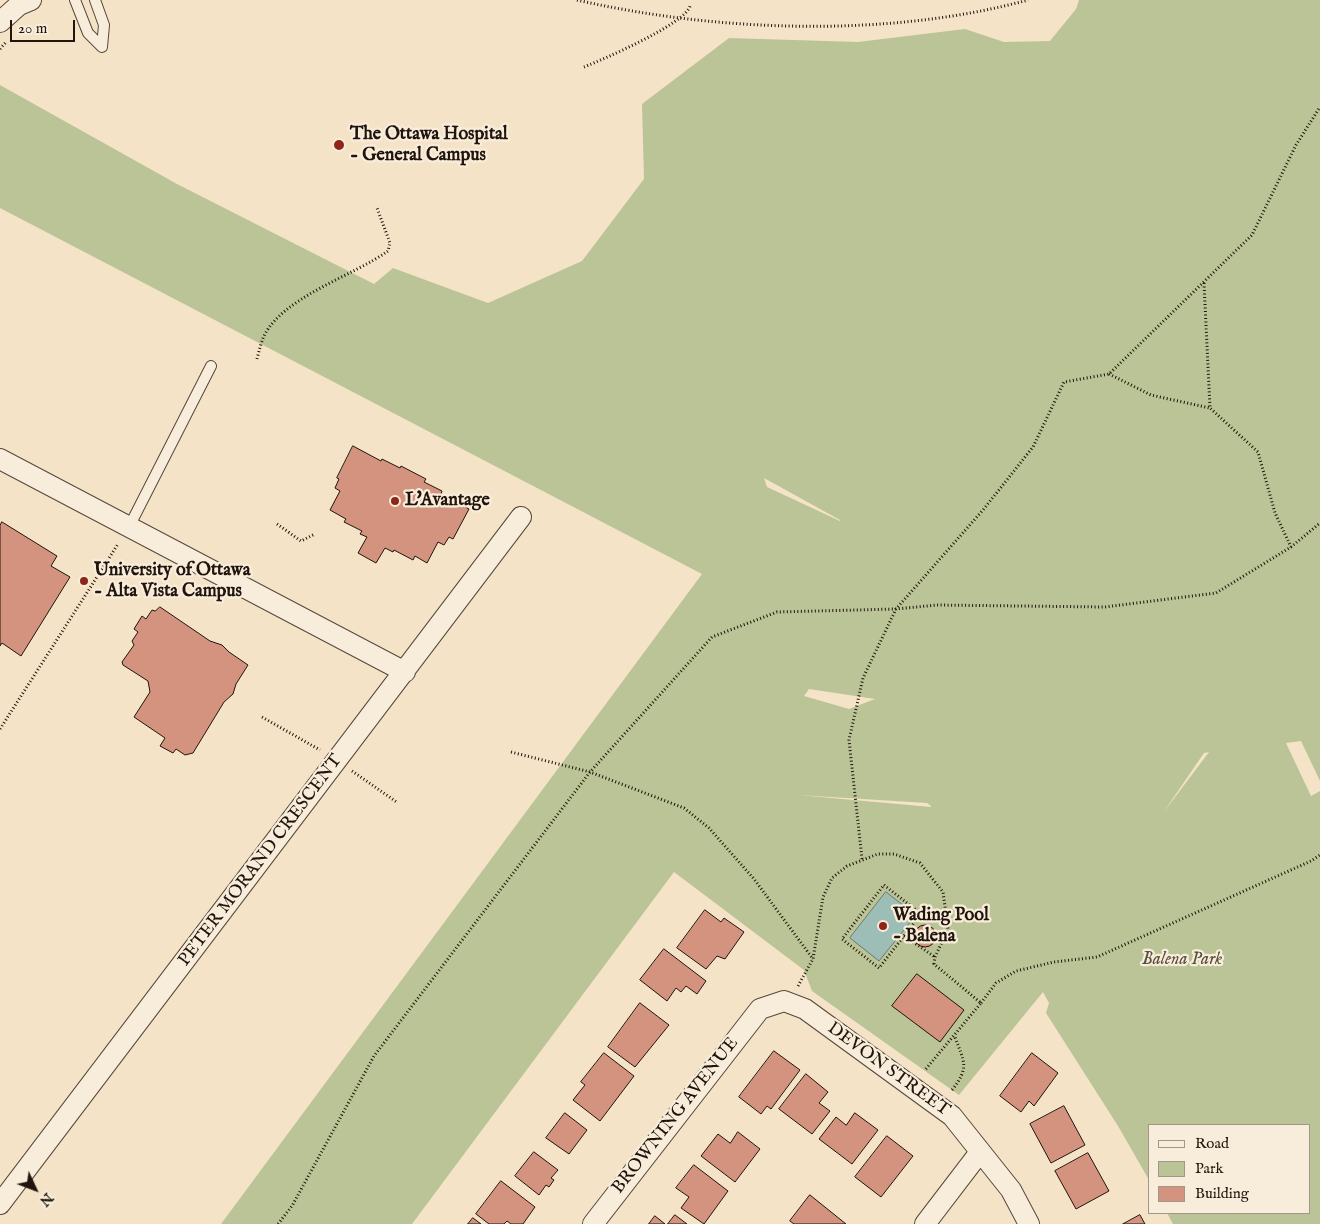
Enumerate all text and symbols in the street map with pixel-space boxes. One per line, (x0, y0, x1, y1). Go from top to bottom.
scale bar (12, 10, 78, 42)
text: 20 m (18, 19, 47, 38)
place label: The Ottawa Hospital - General Campus (350, 124, 508, 166)
marker: The Ottawa Hospital - General Campus (332, 138, 346, 152)
place label: L'Avantage (405, 490, 490, 512)
marker: L'Avantage (389, 495, 401, 507)
place label: University of Ottawa - Alta Vista Campus (94, 560, 250, 602)
marker: University of Ottawa - Alta Vista Campus (78, 575, 90, 587)
street label: PETER MORAND CRESCENT (174, 751, 348, 971)
place label: Wading Pool - Balena (893, 905, 989, 948)
marker: Wading Pool - Balena (877, 920, 889, 932)
park label: Balena Park (1142, 949, 1222, 971)
street label: DEVON STREET (822, 1018, 954, 1122)
street label: BROWNING AVENUE (608, 1033, 744, 1199)
legend (1148, 1124, 1310, 1214)
text: Road (1195, 1134, 1229, 1153)
text: Park (1195, 1159, 1224, 1178)
north arrow (10, 1164, 60, 1214)
text: Building (1195, 1184, 1249, 1203)
text: N (35, 1189, 57, 1210)

